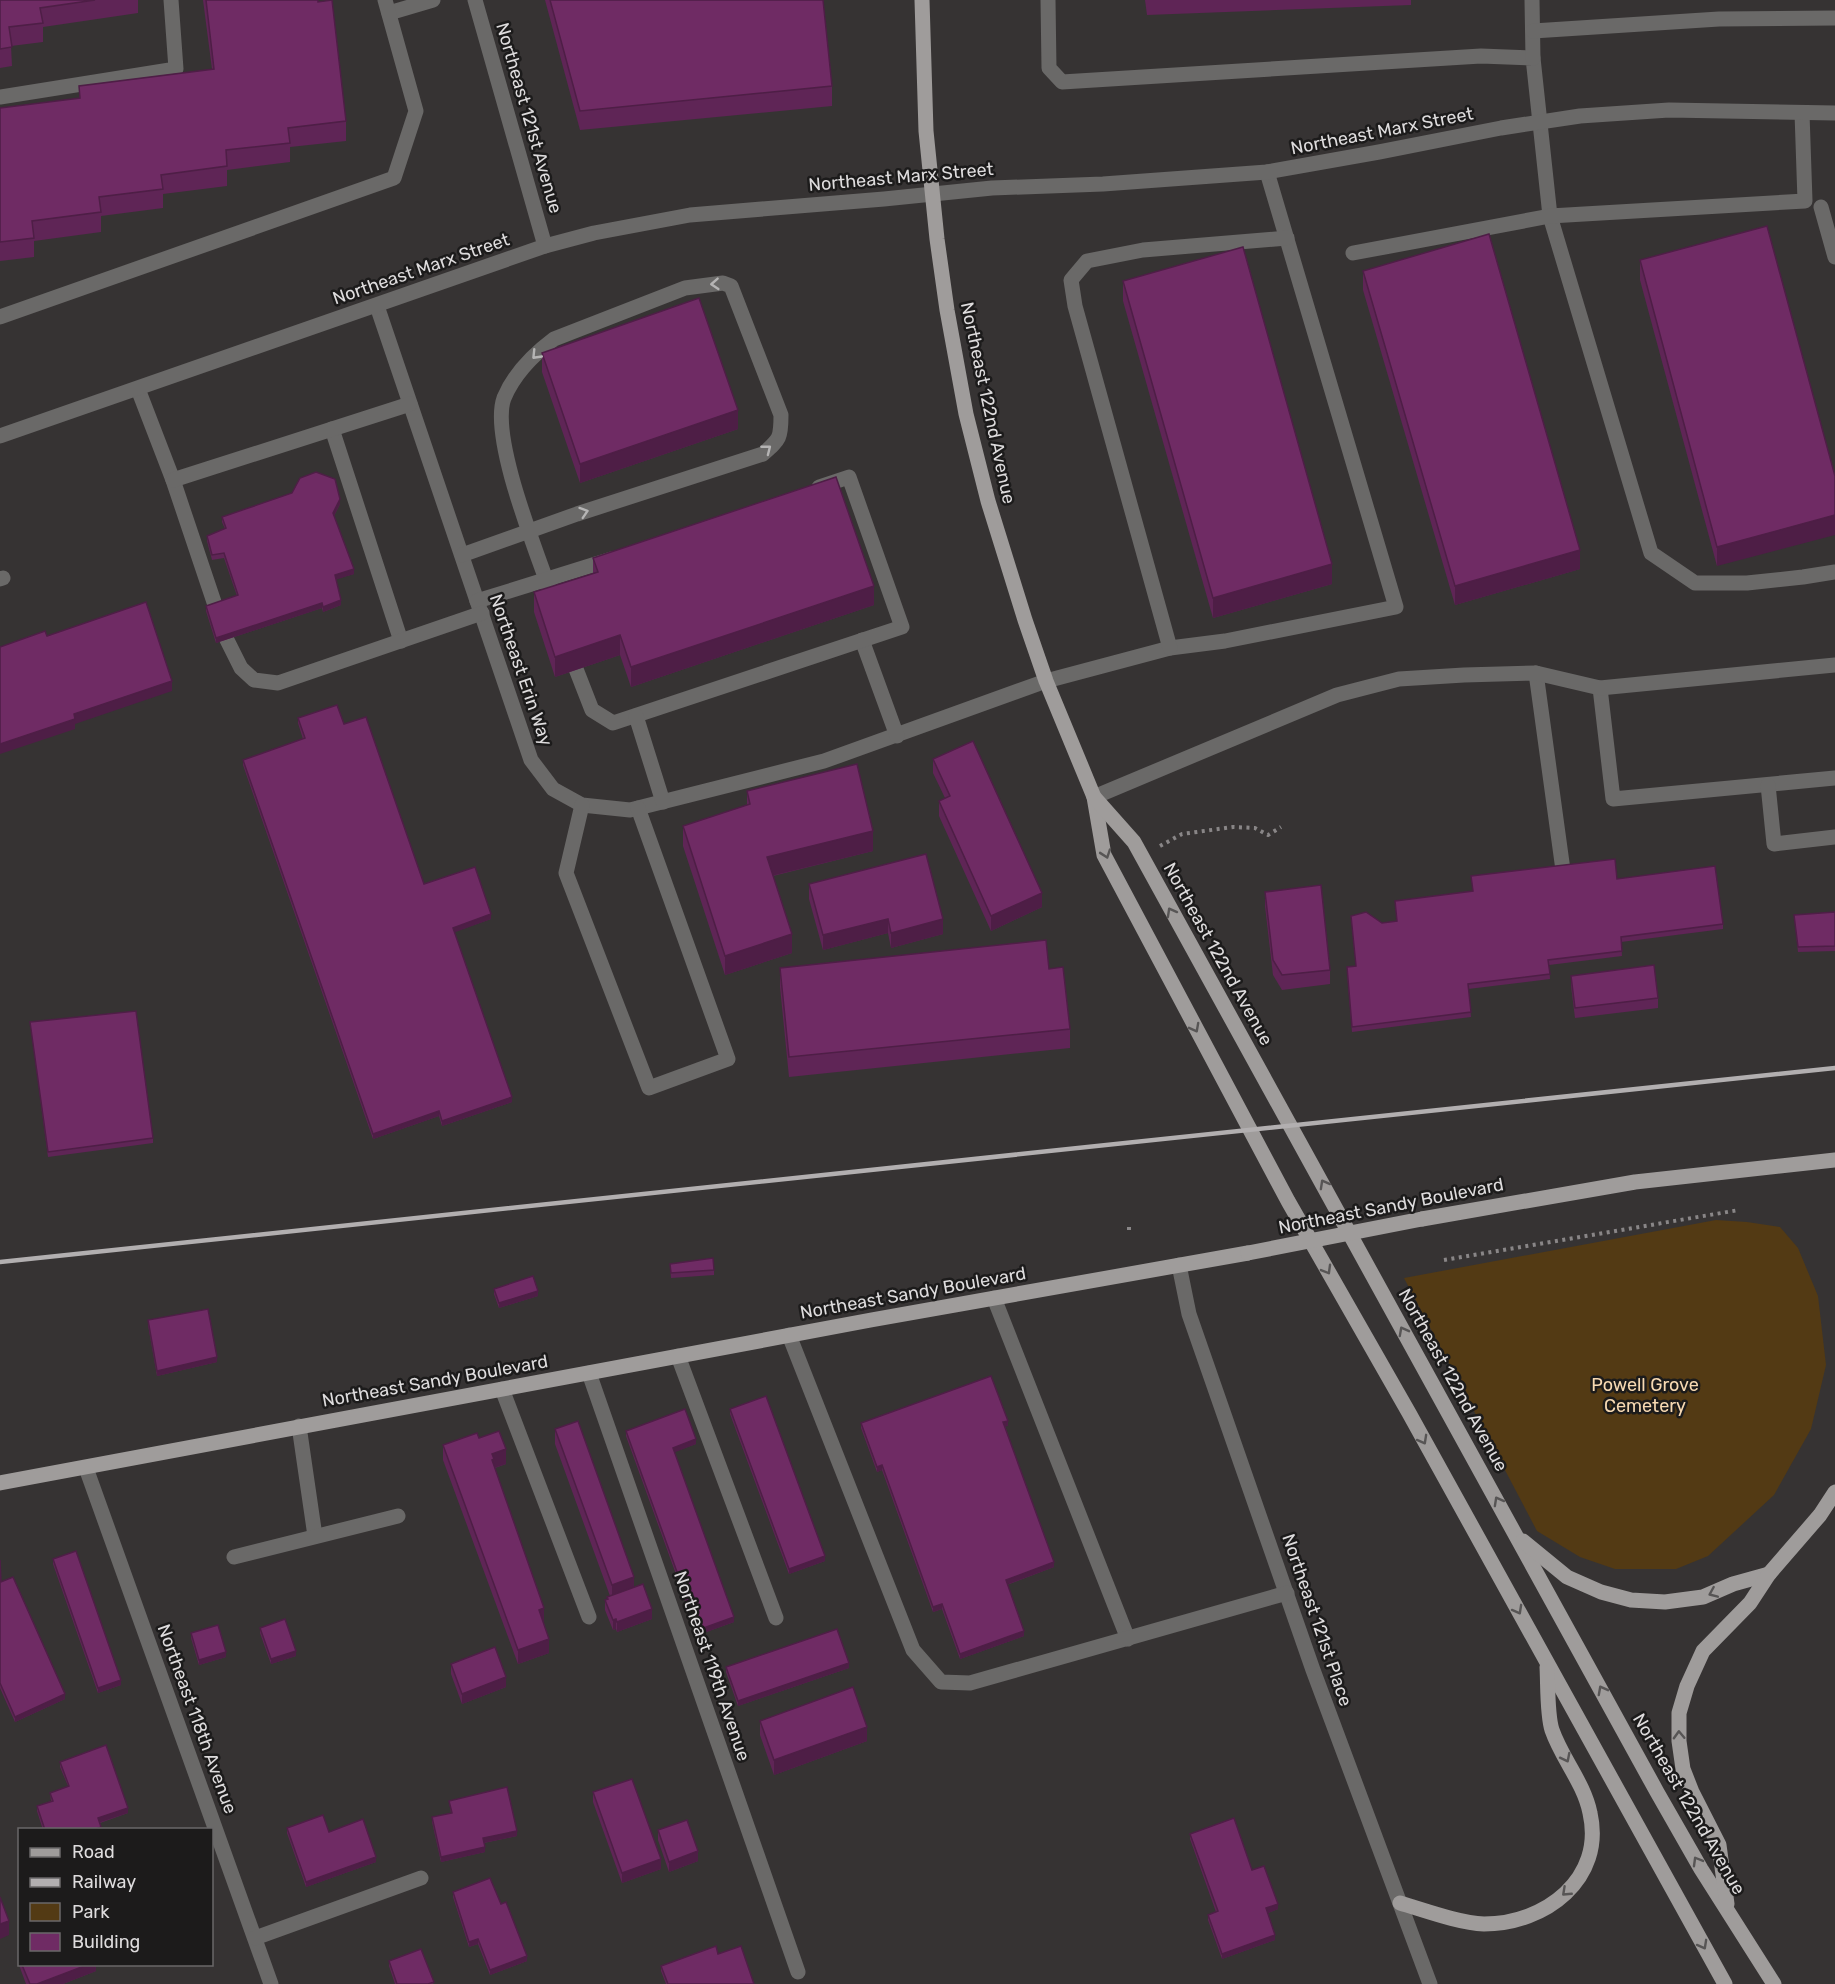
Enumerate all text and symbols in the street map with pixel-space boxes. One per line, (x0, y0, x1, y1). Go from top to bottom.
street label: Northeast 121st Avenue (491, 20, 567, 216)
street label: Northeast Marx Street (1289, 103, 1475, 159)
street label: Northeast Marx Street (808, 158, 994, 196)
street label: Northeast Marx Street (330, 228, 512, 310)
one-way arrow (710, 278, 719, 291)
street label: Northeast 122nd Avenue (956, 300, 1020, 506)
one-way arrow (532, 348, 543, 358)
one-way arrow (760, 445, 771, 456)
one-way arrow (578, 506, 589, 519)
street label: Northeast Erin Way (485, 591, 557, 749)
one-way arrow (1099, 849, 1111, 859)
street label: Northeast 122nd Avenue (1159, 859, 1277, 1049)
one-way arrow (1167, 908, 1178, 919)
one-way arrow (1188, 1021, 1200, 1032)
street label: Northeast Sandy Boulevard (1276, 1173, 1506, 1239)
one-way arrow (1320, 1180, 1331, 1190)
street label: Northeast Sandy Boulevard (798, 1262, 1028, 1324)
one-way arrow (1320, 1264, 1332, 1274)
street label: Northeast 122nd Avenue (1394, 1285, 1512, 1475)
one-way arrow (1399, 1326, 1410, 1337)
street label: Northeast Sandy Boulevard (320, 1350, 550, 1412)
park label: Powell Grove Cemetery (1591, 1374, 1699, 1417)
one-way arrow (1416, 1434, 1428, 1444)
one-way arrow (1493, 1497, 1505, 1507)
street label: Northeast 121st Place (1277, 1531, 1357, 1709)
street label: Northeast 119th Avenue (669, 1568, 755, 1764)
one-way arrow (1709, 1586, 1720, 1598)
one-way arrow (1511, 1604, 1522, 1614)
street label: Northeast 118th Avenue (152, 1621, 242, 1817)
one-way arrow (1598, 1686, 1609, 1697)
street label: Northeast 122nd Avenue (1628, 1709, 1750, 1899)
one-way arrow (1673, 1730, 1686, 1739)
one-way arrow (1559, 1751, 1570, 1762)
legend (18, 1828, 213, 1966)
text: Road (72, 1841, 115, 1863)
one-way arrow (1692, 1857, 1704, 1867)
text: Railway (72, 1871, 136, 1893)
one-way arrow (1562, 1885, 1573, 1896)
text: Park (72, 1901, 110, 1923)
text: Building (72, 1931, 140, 1953)
one-way arrow (1696, 1938, 1707, 1949)

